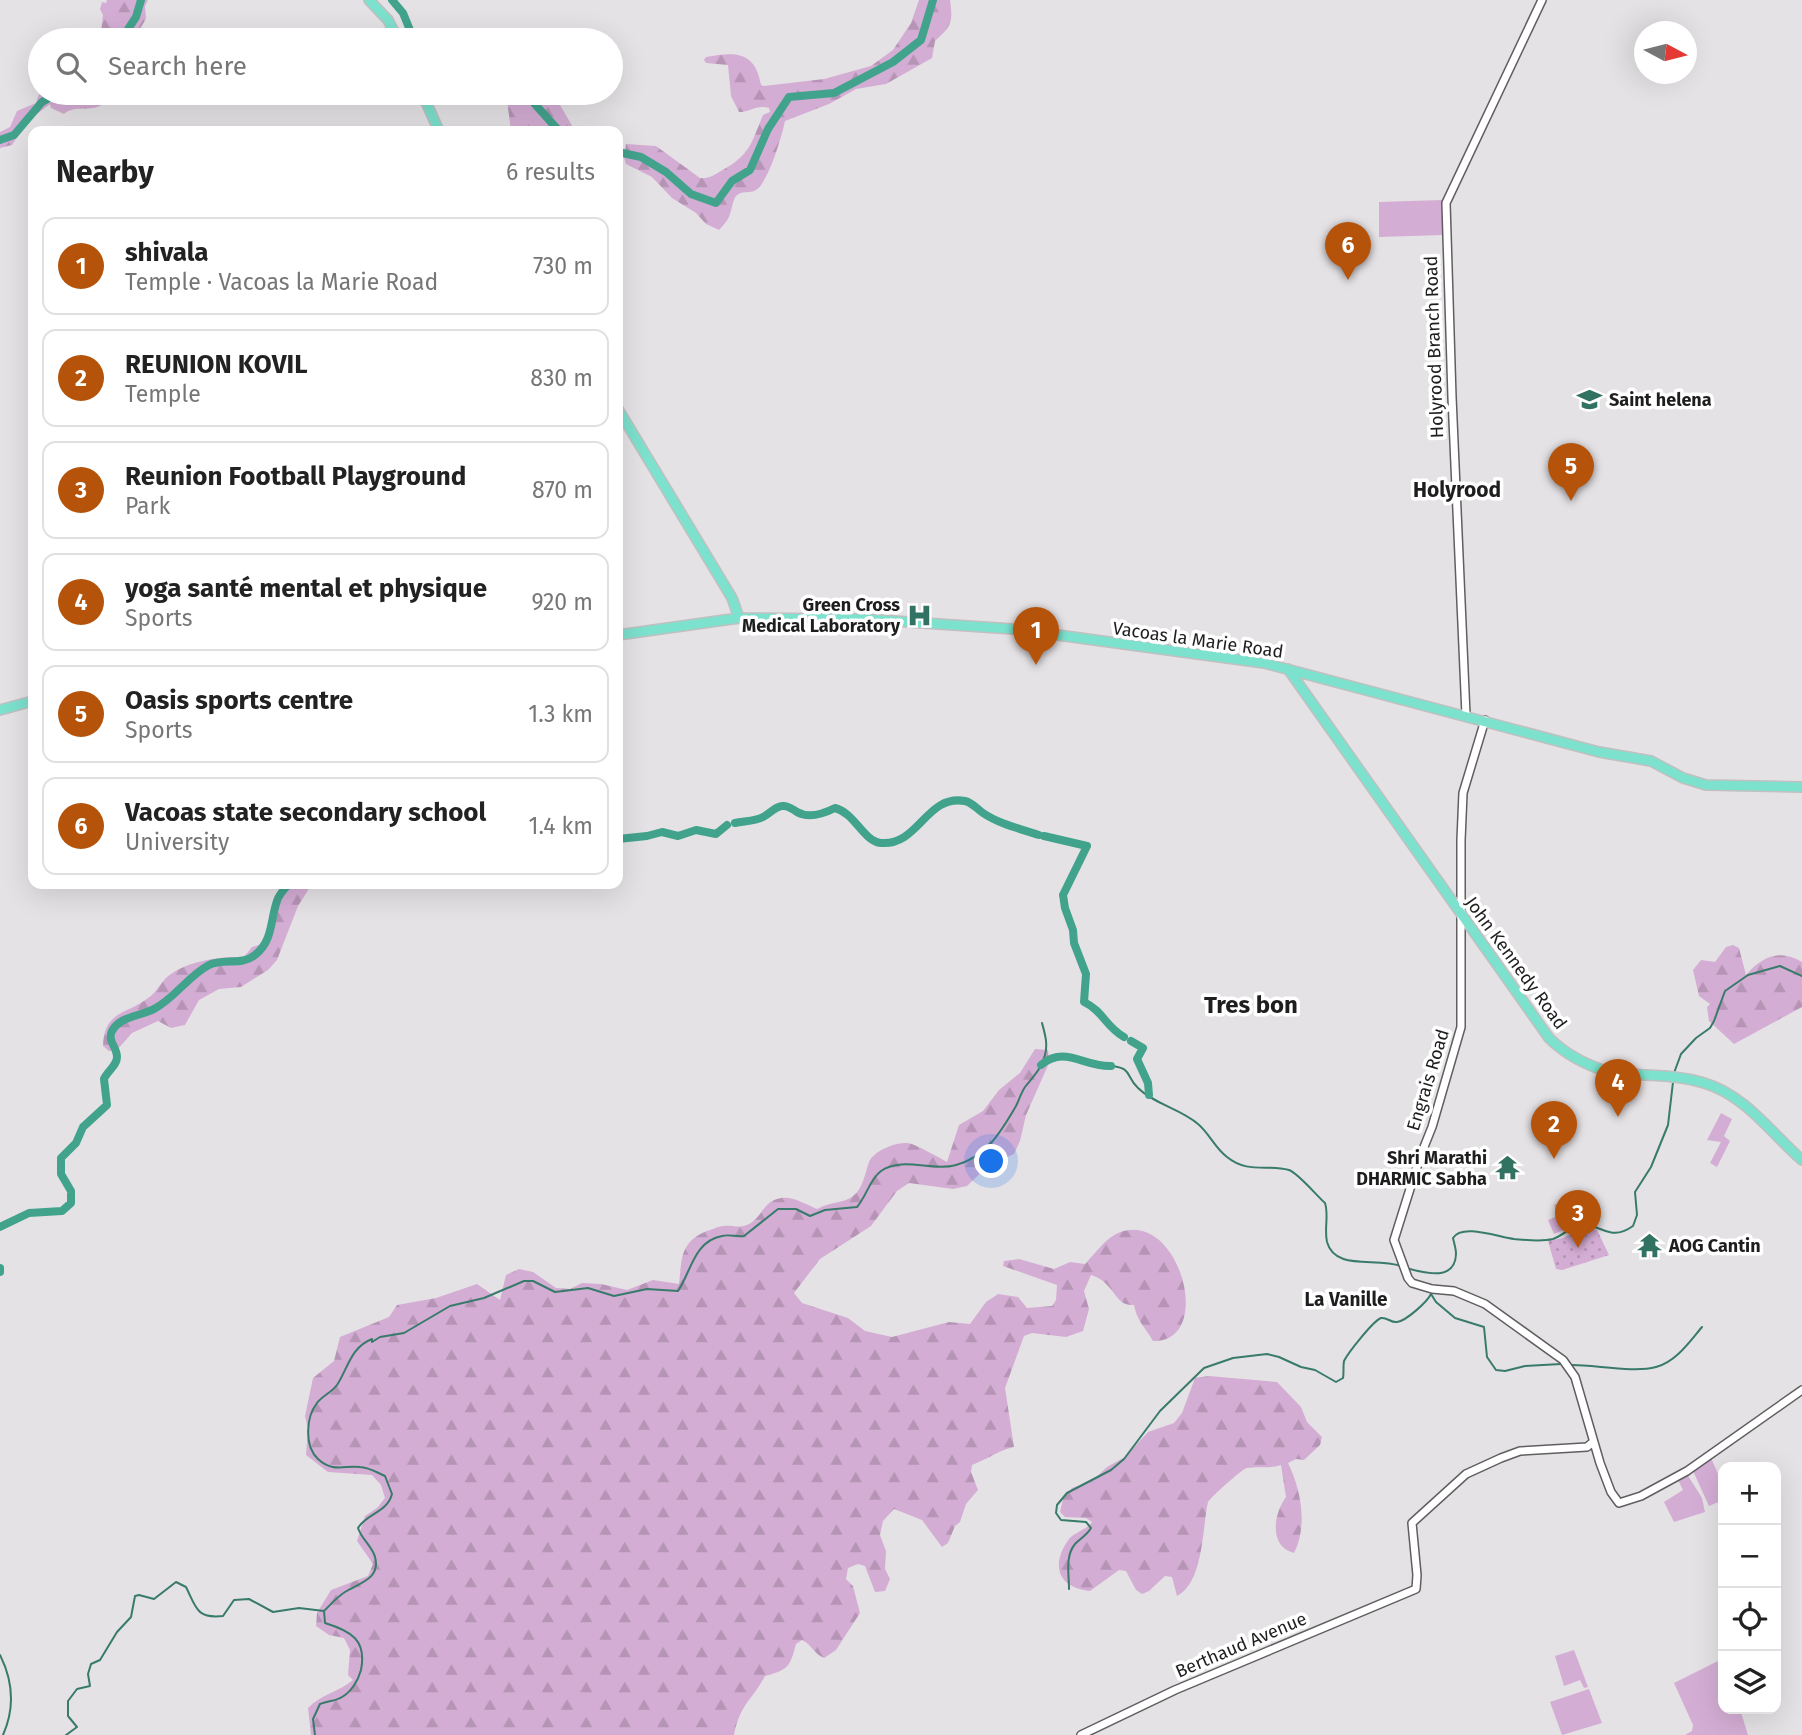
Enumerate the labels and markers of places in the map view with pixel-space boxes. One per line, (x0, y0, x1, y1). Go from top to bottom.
pin: 6 (1325, 222, 1371, 280)
school or university icon: Saint helena (1575, 386, 1603, 414)
place label: Saint helena (1609, 389, 1712, 411)
pin: 5 (1548, 443, 1594, 501)
place label: Green Cross Medical Laboratory (742, 594, 901, 637)
hospital icon: Green Cross Medical Laboratory (906, 601, 934, 629)
pin: 1 (1013, 607, 1059, 665)
pin: 4 (1595, 1059, 1641, 1117)
pin: 2 (1531, 1101, 1577, 1159)
place label: Shri Marathi DHARMIC Sabha (1356, 1147, 1487, 1190)
temple icon: Shri Marathi DHARMIC Sabha (1493, 1154, 1521, 1182)
pin: 3 (1555, 1190, 1601, 1248)
temple icon: AOG Cantin (1635, 1232, 1663, 1260)
place label: AOG Cantin (1668, 1235, 1761, 1257)

